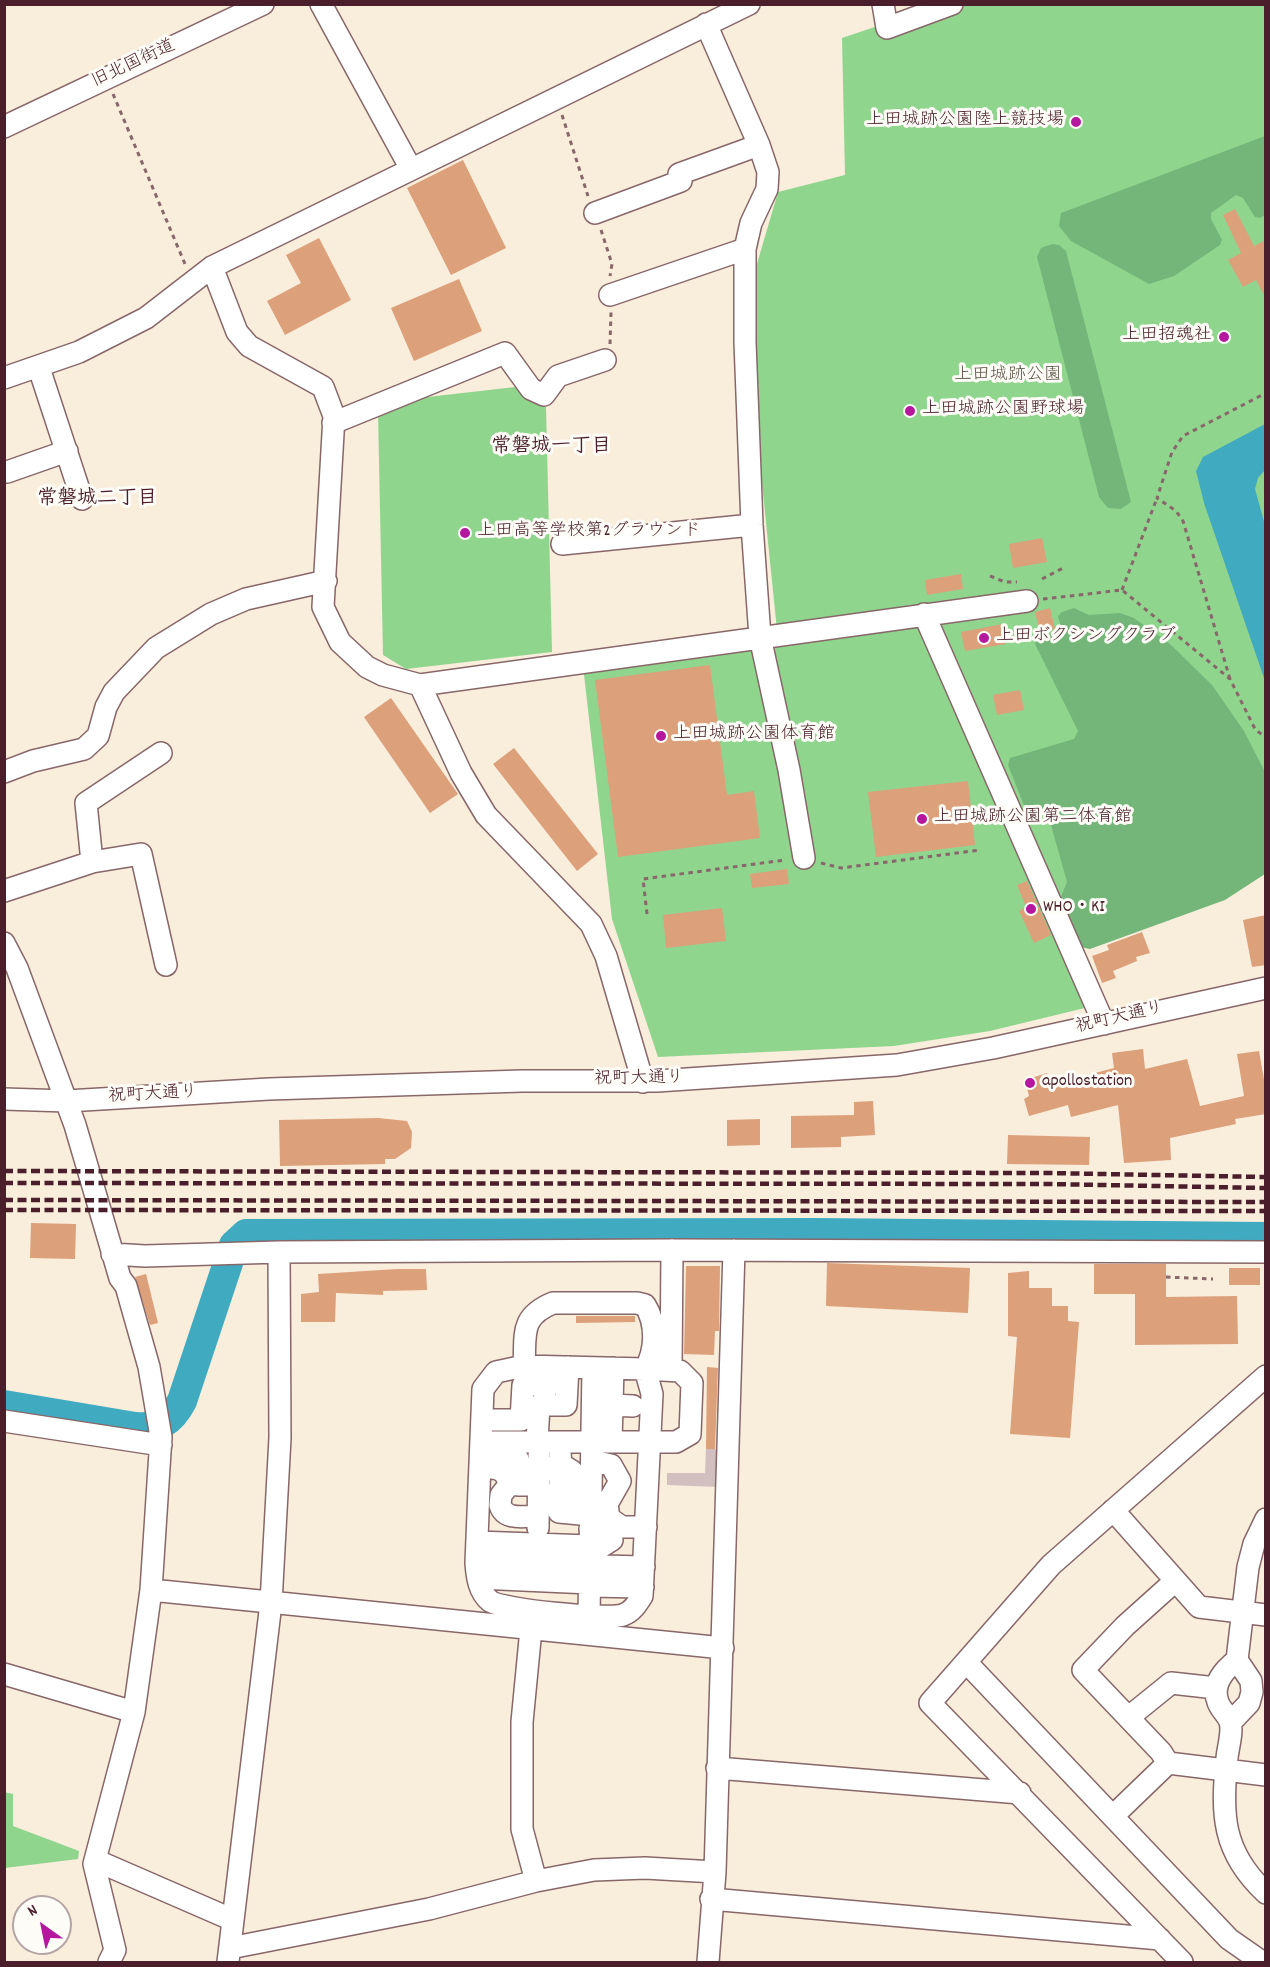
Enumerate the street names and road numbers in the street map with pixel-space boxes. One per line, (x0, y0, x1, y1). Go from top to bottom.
street label: 旧北国街道 (89, 36, 179, 94)
street label: 祝町大通り (1074, 998, 1166, 1040)
street label: 祝町大通り (594, 1068, 684, 1092)
street label: 祝町大通り (107, 1083, 199, 1109)

